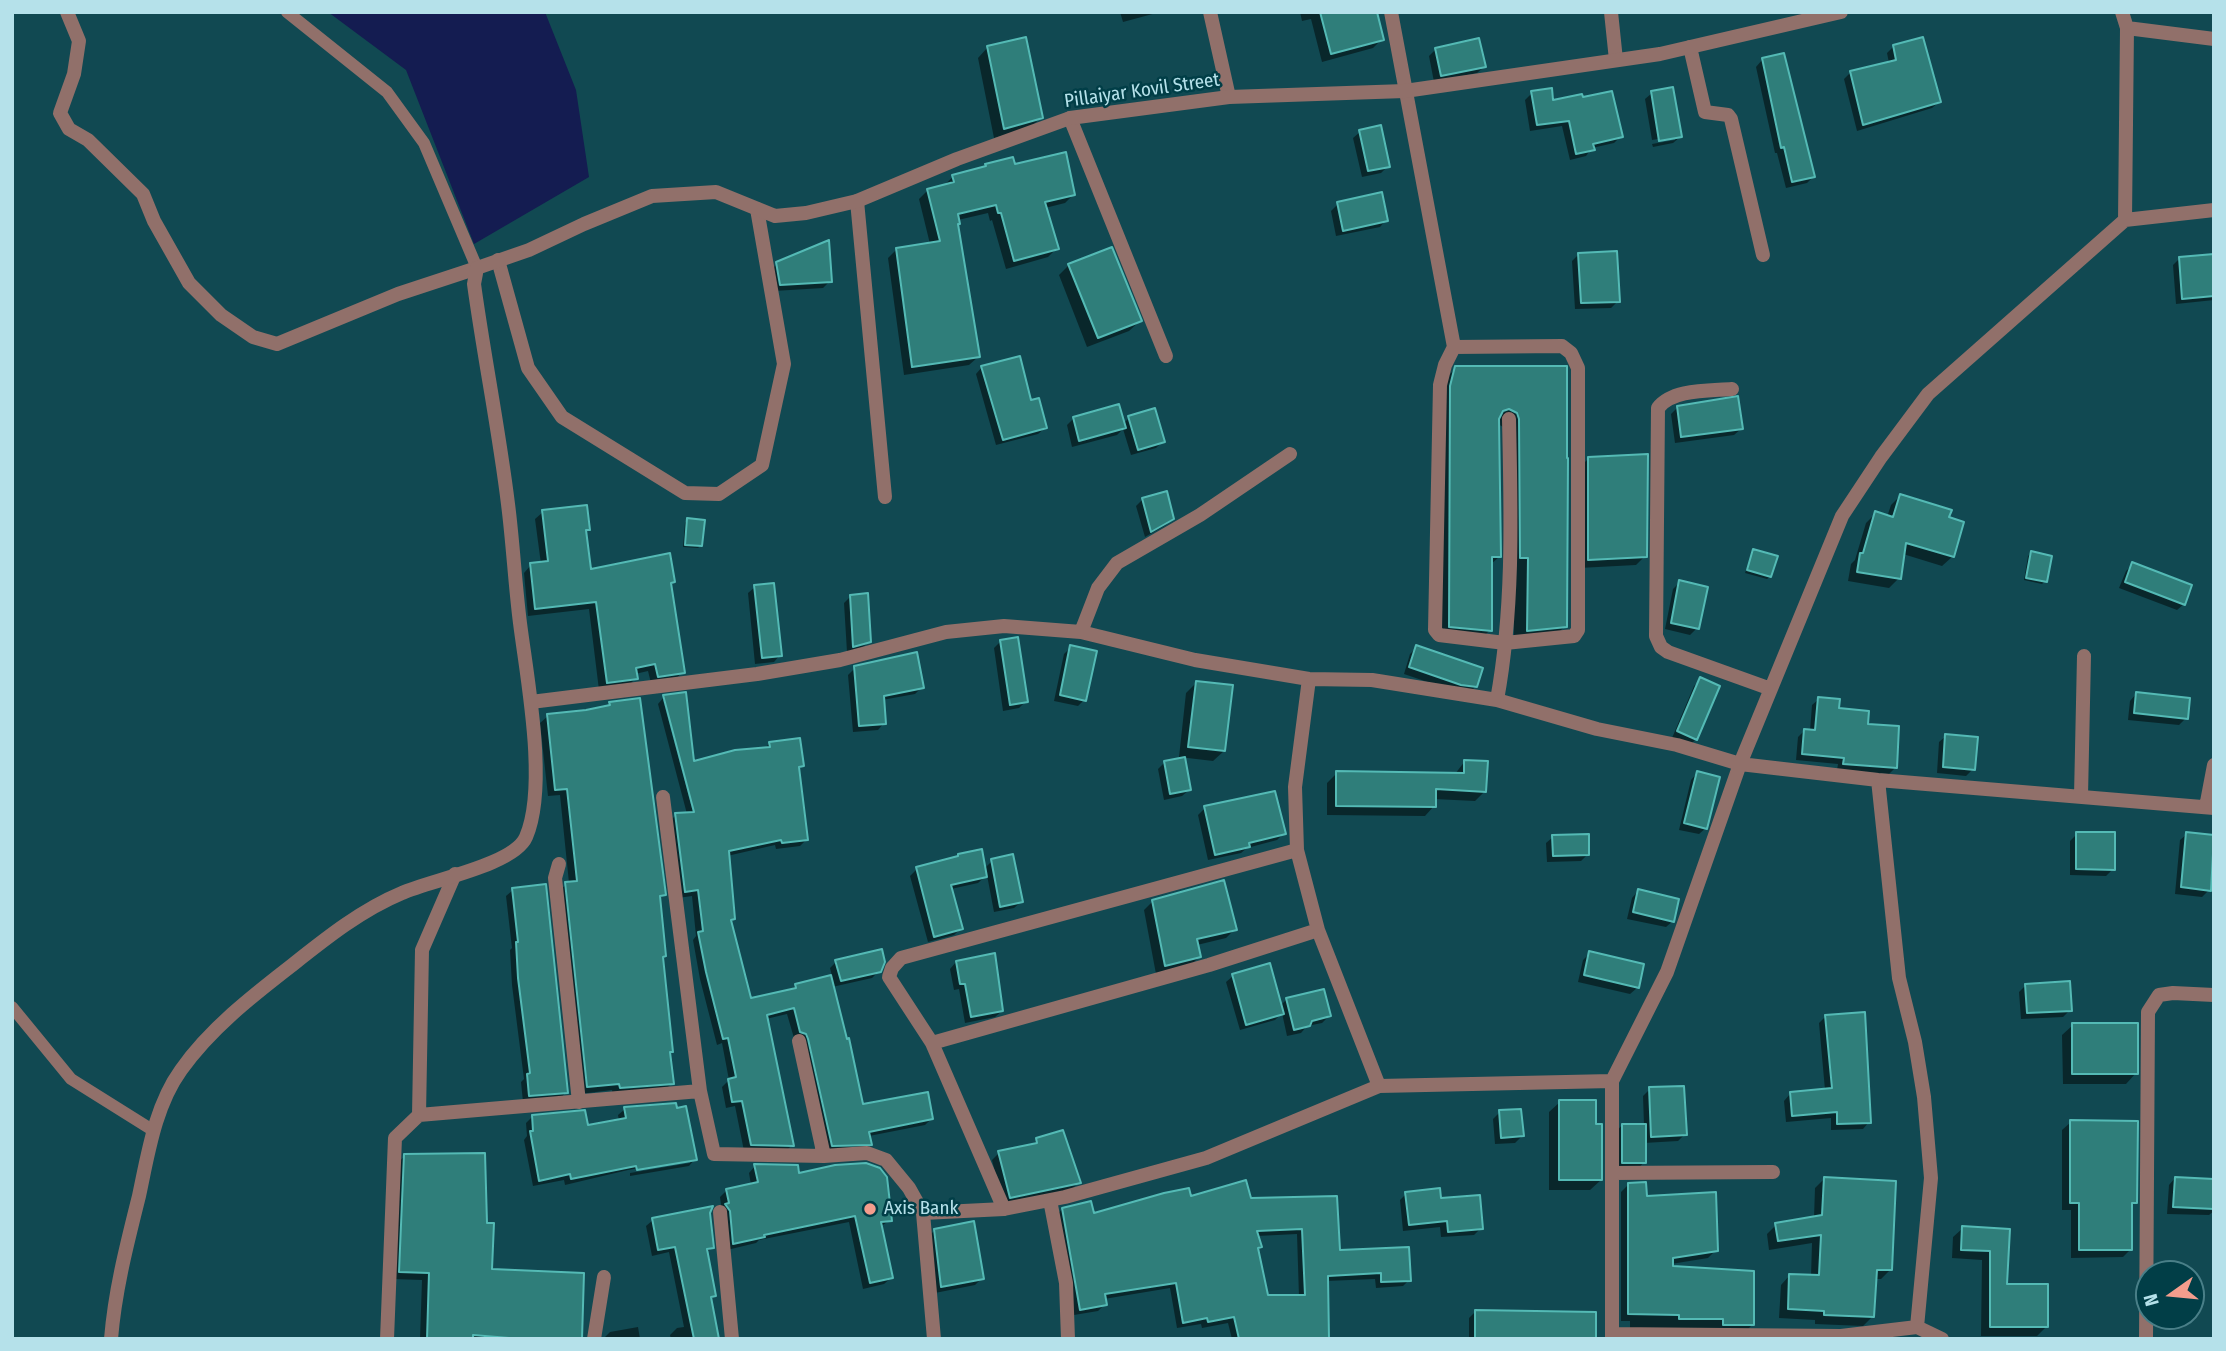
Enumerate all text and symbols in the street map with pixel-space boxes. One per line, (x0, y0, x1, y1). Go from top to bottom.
street label: Pillaiyar Kovil Street (1063, 69, 1221, 113)
place label: Axis Bank (884, 1198, 958, 1220)
marker: Axis Bank (862, 1201, 878, 1217)
north arrow (2135, 1260, 2205, 1330)
text: N (2139, 1292, 2164, 1309)

